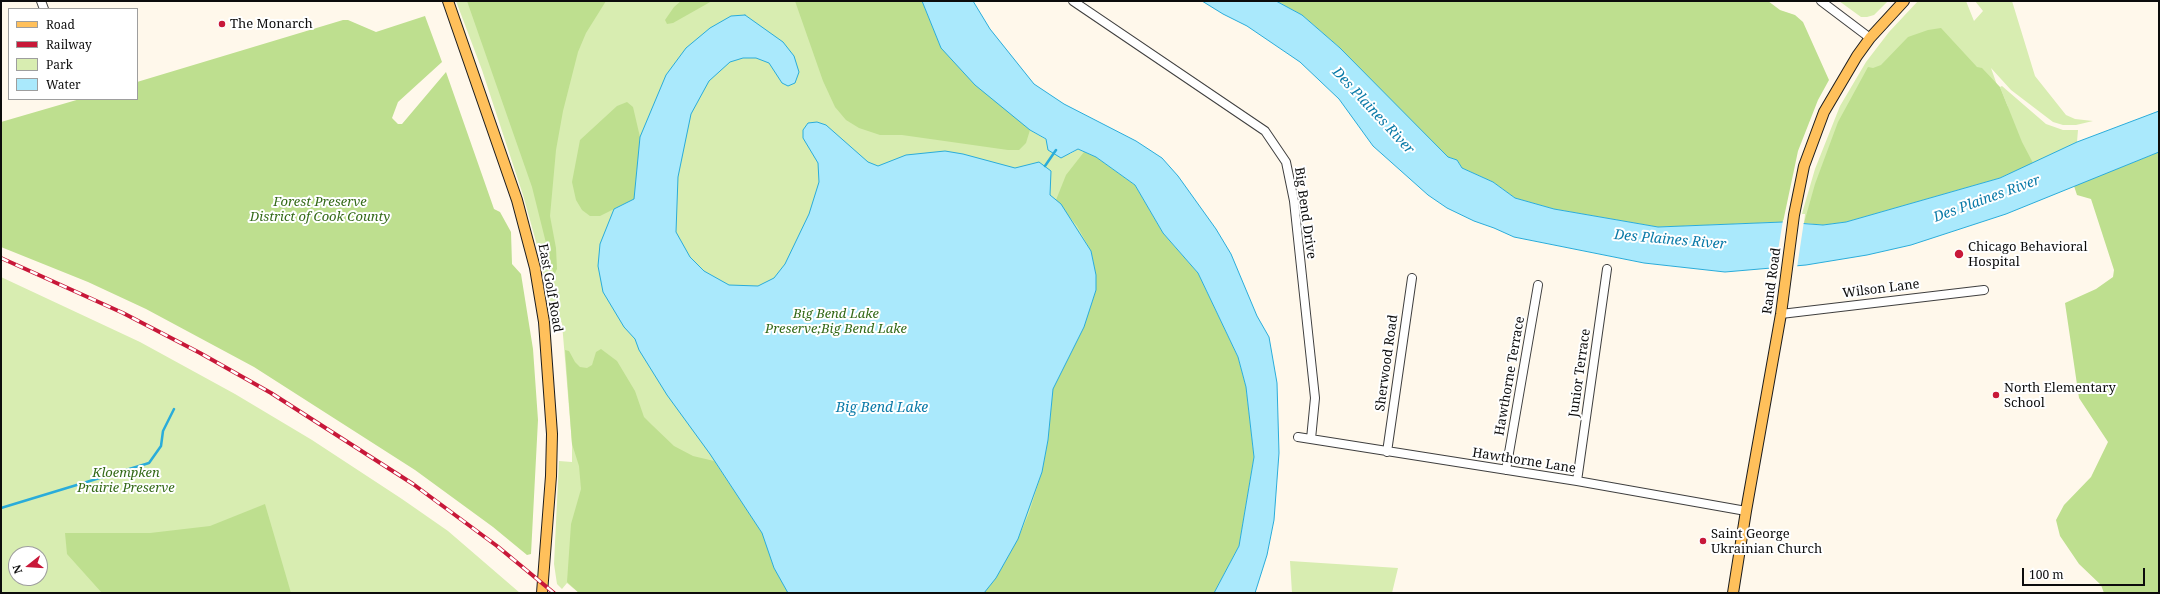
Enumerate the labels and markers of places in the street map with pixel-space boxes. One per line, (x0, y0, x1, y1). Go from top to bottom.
place label: The Monarch (230, 16, 313, 32)
marker: The Monarch (217, 19, 227, 29)
place label: Chicago Behavioral Hospital (1968, 239, 2087, 270)
marker: Chicago Behavioral Hospital (1953, 248, 1965, 260)
place label: North Elementary School (2004, 380, 2116, 411)
marker: North Elementary School (1991, 390, 2001, 400)
place label: Saint George Ukrainian Church (1711, 526, 1822, 557)
marker: Saint George Ukrainian Church (1698, 536, 1708, 546)

